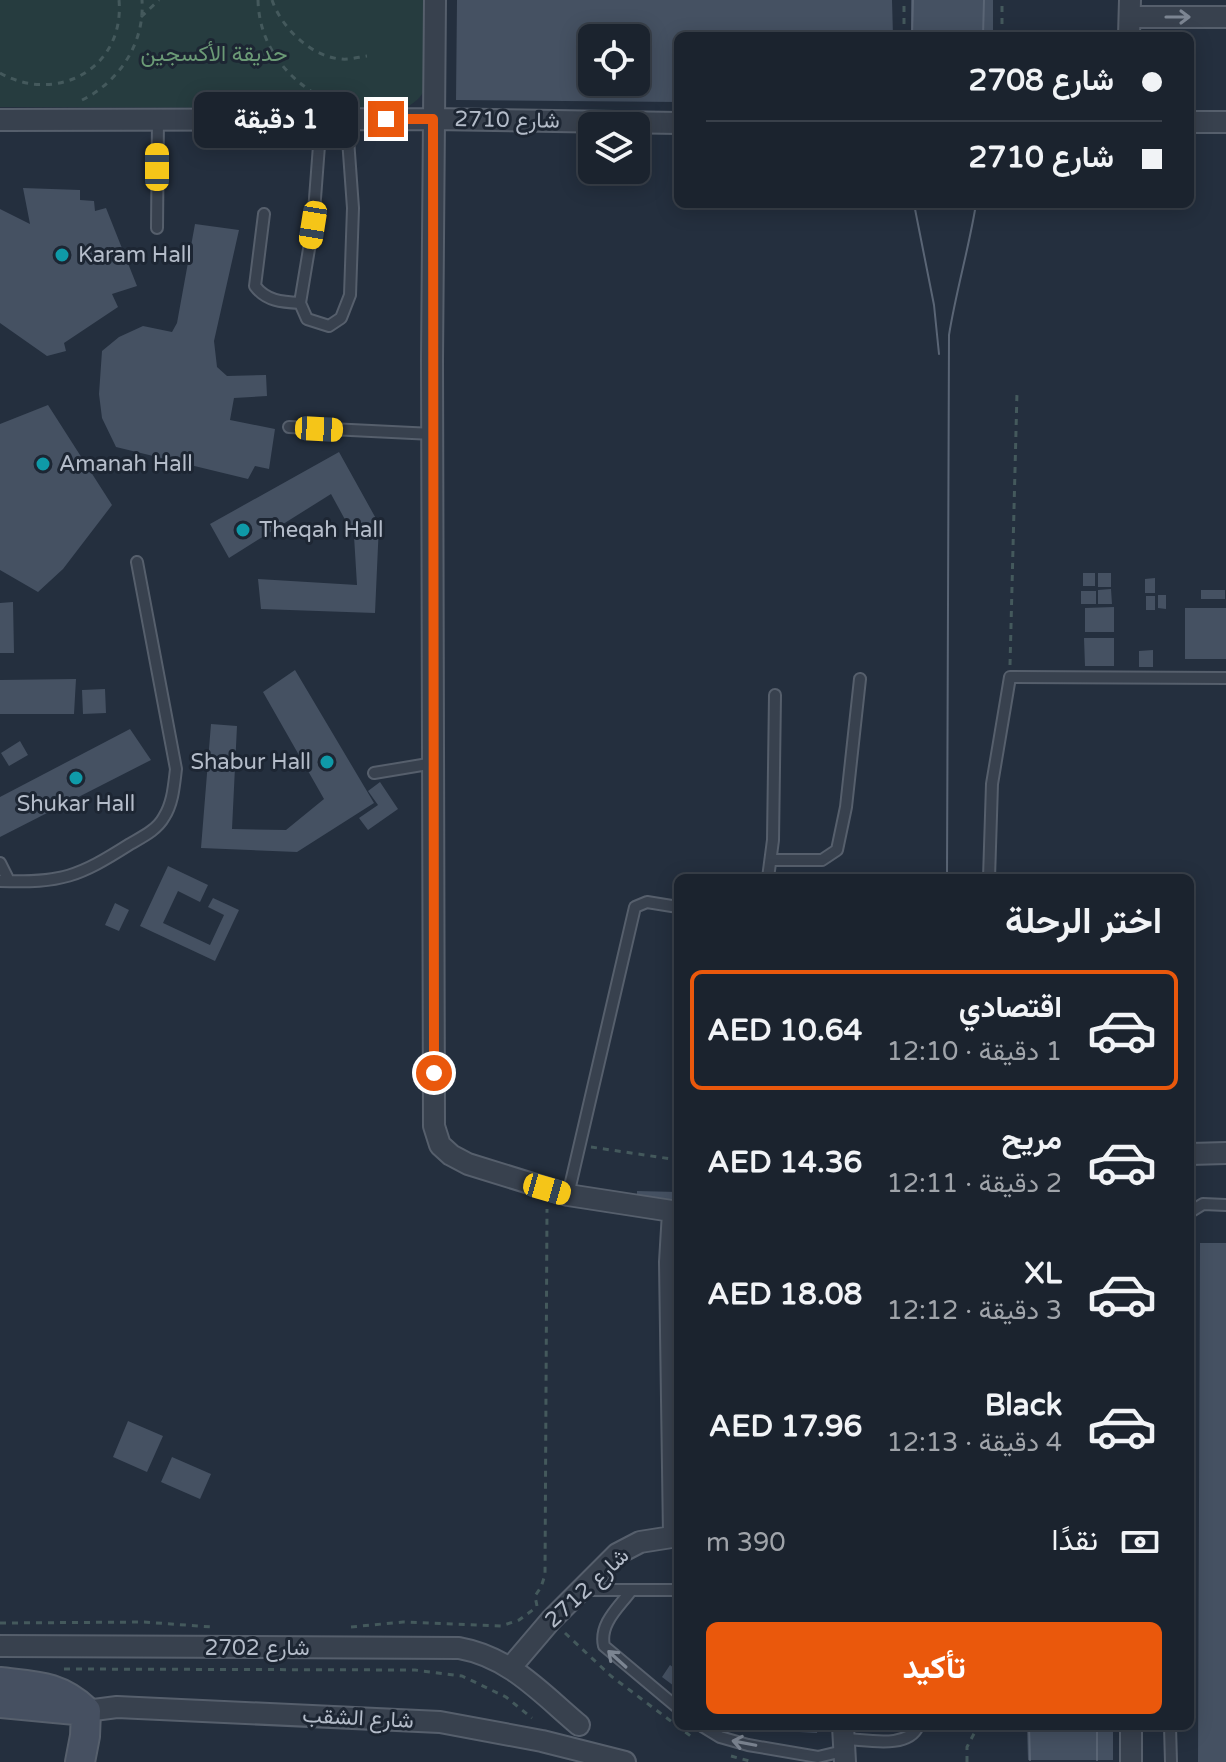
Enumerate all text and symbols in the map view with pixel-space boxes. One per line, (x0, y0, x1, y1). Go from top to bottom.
one-way arrow (1164, 9, 1191, 25)
map controls (578, 24, 650, 184)
button: locate (578, 24, 650, 96)
park label: حديقة الأكسجين (141, 41, 287, 67)
text: شارع 2708 (969, 62, 1114, 99)
callout: 1 دقيقة (194, 91, 358, 147)
route end (368, 101, 404, 137)
text: 1 دقيقة (234, 104, 318, 135)
street label: شارع 2710 (454, 106, 560, 135)
button: layers (578, 112, 650, 184)
text: شارع 2710 (969, 139, 1114, 176)
car (145, 143, 169, 191)
car (297, 199, 329, 251)
place label: Karam Hall (78, 242, 192, 268)
marker: Karam Hall (53, 246, 71, 264)
car (294, 416, 344, 442)
place label: Amanah Hall (59, 451, 193, 477)
marker: Amanah Hall (34, 455, 52, 473)
place label: Theqah Hall (259, 517, 383, 543)
marker: Theqah Hall (234, 521, 252, 539)
place label: Shabur Hall (191, 749, 311, 775)
marker: Shabur Hall (318, 753, 336, 771)
marker: Shukar Hall (67, 769, 85, 787)
place label: Shukar Hall (17, 791, 135, 817)
text: اختر الرحلة (1005, 900, 1162, 943)
text: اقتصادي (959, 989, 1062, 1026)
icon: car (1086, 994, 1158, 1066)
text: AED 10.64 (707, 1012, 862, 1049)
text: 1 دقيقة · 12:10 (886, 1036, 1062, 1067)
route start (416, 1055, 452, 1091)
text: مريح (1002, 1121, 1062, 1158)
icon: car (1086, 1126, 1158, 1198)
text: AED 14.36 (707, 1144, 862, 1181)
text: 2 دقيقة · 12:11 (886, 1168, 1062, 1199)
car (521, 1171, 573, 1207)
text: XL (1025, 1255, 1062, 1292)
icon: car (1086, 1258, 1158, 1330)
text: AED 18.08 (707, 1276, 862, 1313)
text: 3 دقيقة · 12:12 (886, 1295, 1062, 1326)
text: Black (985, 1387, 1062, 1424)
icon: car (1086, 1390, 1158, 1462)
text: AED 17.96 (709, 1408, 862, 1445)
text: 4 دقيقة · 12:13 (886, 1427, 1062, 1458)
icon: cash (1118, 1520, 1162, 1564)
text: نقدًا (1052, 1522, 1098, 1559)
text: 390 m (706, 1527, 786, 1558)
street label: شارع 2712 (540, 1543, 635, 1634)
button: تأكيد (706, 1622, 1162, 1714)
street label: شارع 2702 (204, 1635, 310, 1662)
one-way arrow (608, 1650, 628, 1668)
street label: شارع الشقب (302, 1702, 414, 1735)
one-way arrow (731, 1735, 757, 1750)

